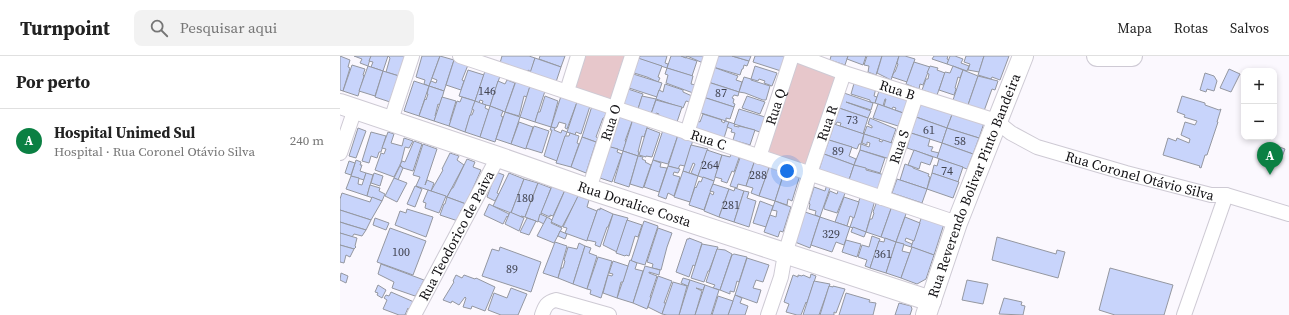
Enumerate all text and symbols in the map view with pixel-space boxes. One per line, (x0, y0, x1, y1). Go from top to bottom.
search box (134, 10, 414, 46)
text: Turnpoint (20, 15, 110, 41)
icon: search (148, 17, 170, 39)
text: Pesquisar aqui (180, 17, 277, 38)
text: Mapa (1117, 18, 1152, 38)
text: Rotas (1174, 18, 1208, 38)
text: Salvos (1230, 18, 1269, 38)
map controls (1241, 68, 1277, 140)
button: + (1241, 68, 1277, 104)
text: Por perto (16, 70, 90, 94)
street label: Rua Reverendo Bolivar Pinto Bandeira (923, 70, 1025, 300)
street label: Rua B (877, 75, 918, 105)
house number: 146 (478, 83, 496, 99)
house number: 87 (715, 85, 727, 101)
street label: Rua Q (760, 86, 791, 128)
street label: Rua O (595, 101, 626, 143)
street label: Rua R (812, 103, 842, 144)
button: − (1241, 104, 1277, 140)
house number: 73 (846, 112, 858, 128)
text: Hospital Unimed Sul (54, 122, 195, 143)
house number: 61 (923, 122, 935, 138)
street label: Rua C (688, 124, 729, 155)
street label: Rua S (884, 127, 914, 166)
text: A (25, 132, 33, 149)
text: 240 m (290, 132, 324, 149)
house number: 58 (954, 133, 966, 149)
pin: A (1257, 142, 1283, 175)
text: Hospital · Rua Coronel Otávio Silva (54, 143, 255, 160)
house number: 89 (832, 143, 844, 159)
street label: Rua Coronel Otávio Silva (1063, 146, 1217, 206)
house number: 264 (701, 157, 719, 173)
your location (777, 161, 797, 181)
house number: 74 (941, 163, 953, 179)
street label: Rua Teodorico de Paiva (413, 166, 499, 304)
house number: 288 (749, 167, 767, 183)
street label: Rua Doralice Costa (575, 176, 695, 232)
house number: 180 (516, 190, 534, 206)
house number: 281 (722, 197, 740, 213)
house number: 329 (822, 226, 840, 242)
house number: 100 (392, 244, 410, 260)
house number: 361 (874, 246, 892, 262)
house number: 89 (506, 261, 518, 277)

